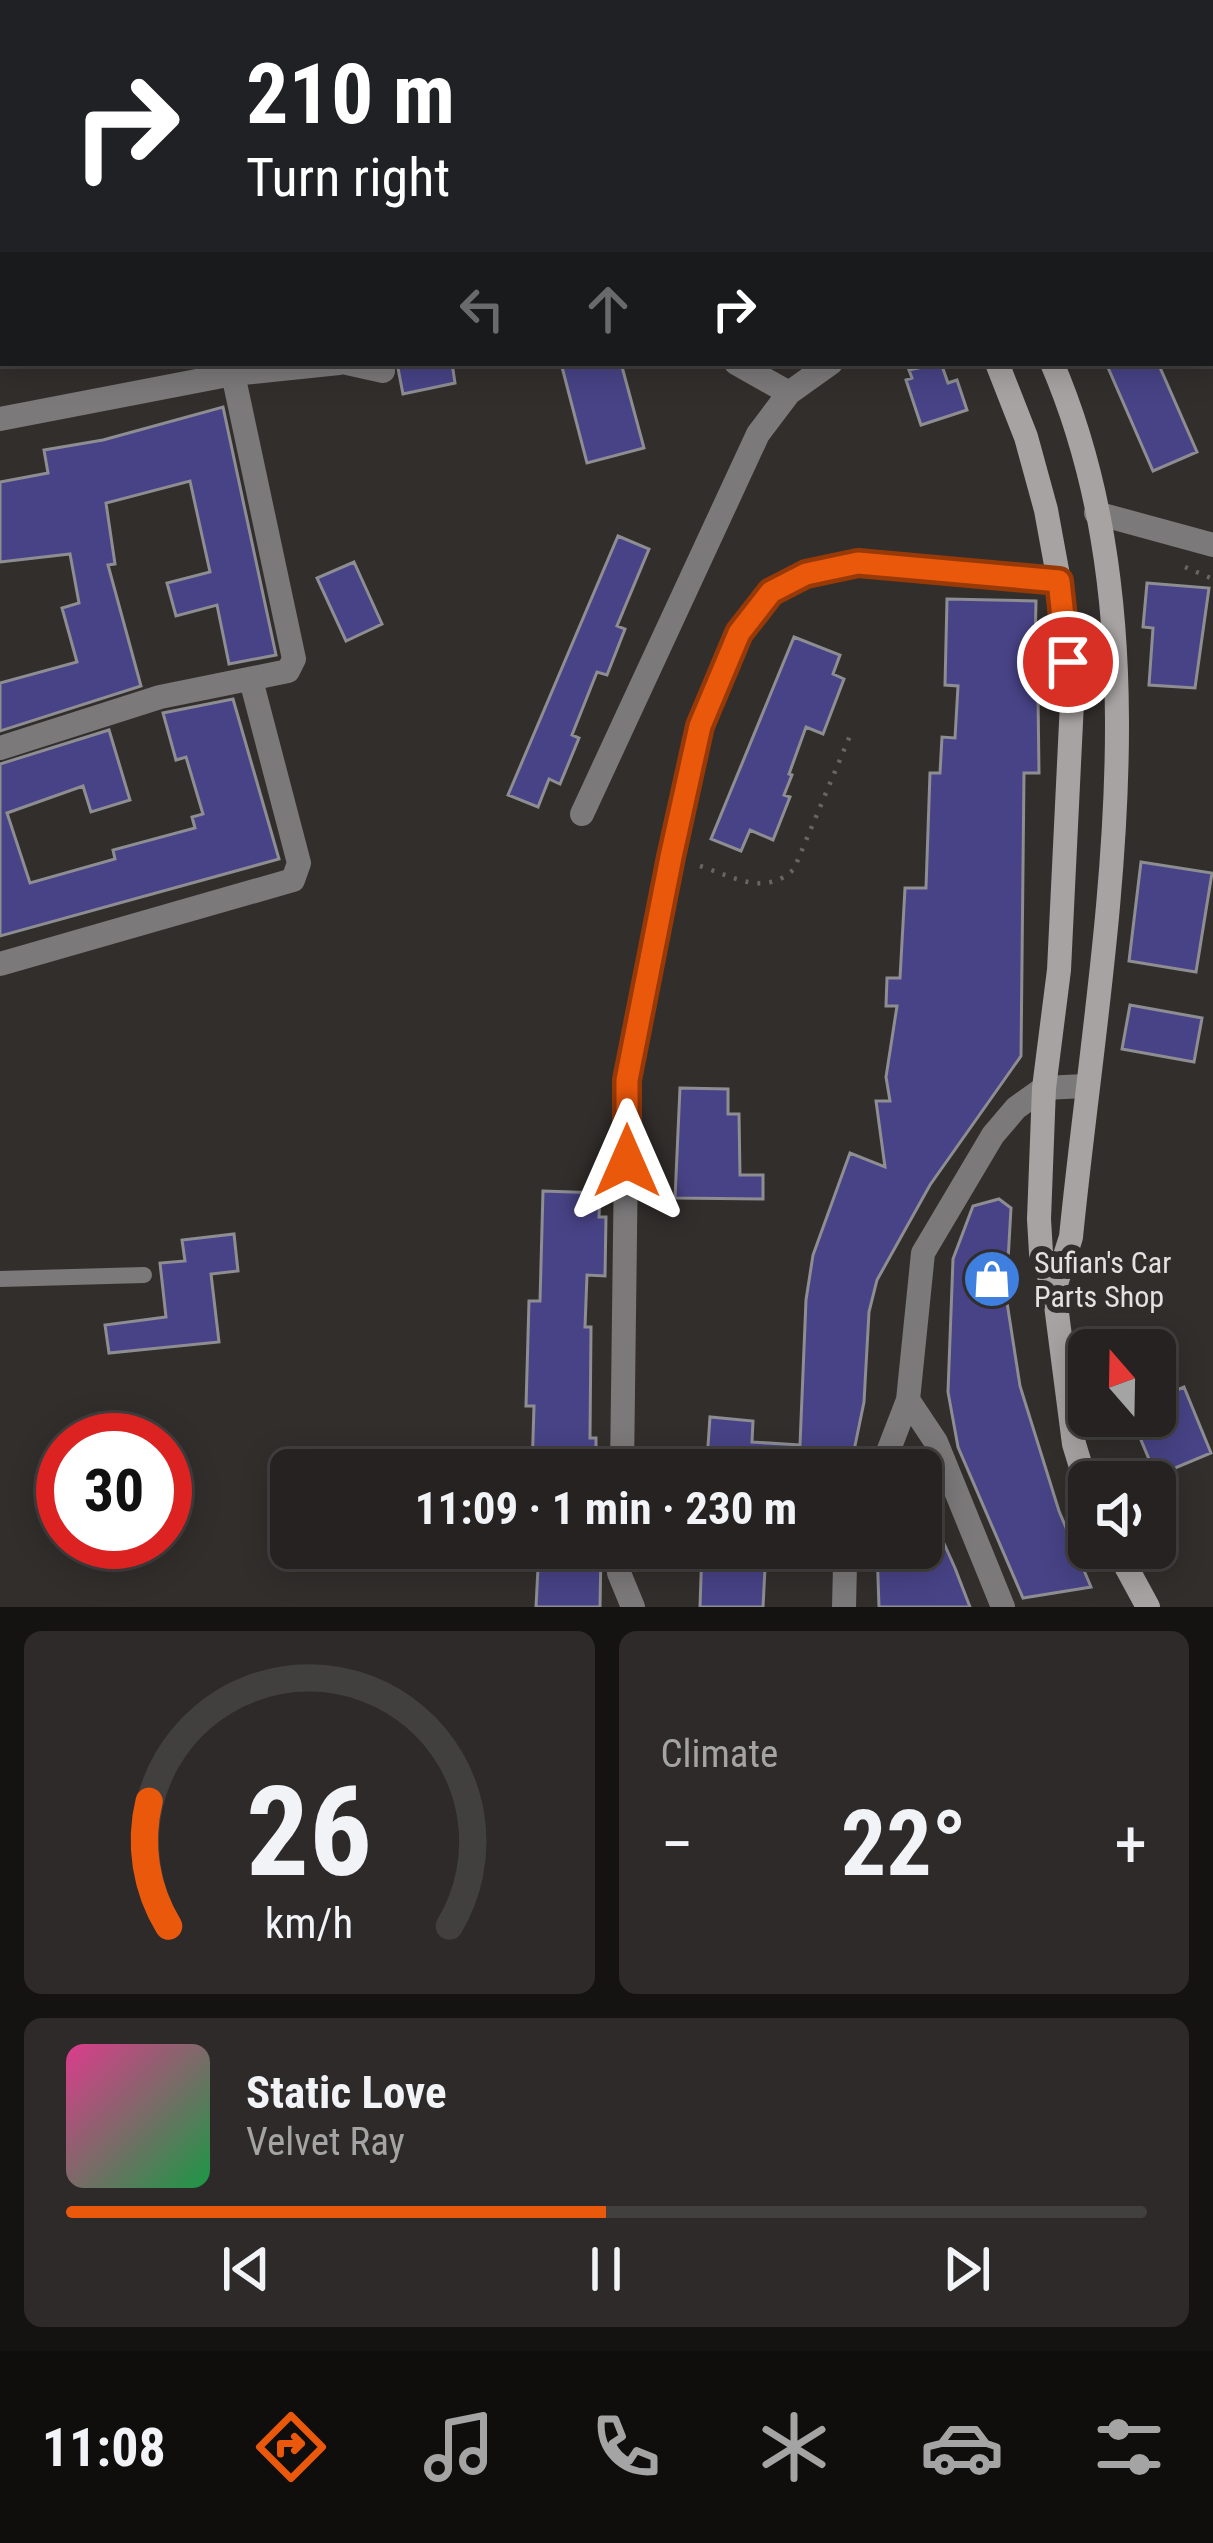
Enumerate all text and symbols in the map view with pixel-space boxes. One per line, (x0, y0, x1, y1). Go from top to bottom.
text: 210 m (246, 45, 455, 144)
icon: right (48, 48, 204, 204)
text: Turn right (246, 146, 450, 209)
icon: left (449, 276, 515, 342)
icon: ahead (575, 276, 641, 342)
icon: right (701, 276, 767, 342)
pin (1017, 611, 1119, 713)
icon: arrive (1035, 629, 1101, 695)
position arrow (564, 1098, 690, 1224)
place label: Sufian's Car Parts Shop (1034, 1245, 1171, 1314)
shop icon: Sufian's Car Parts Shop (961, 1248, 1023, 1310)
north arrow (1068, 1329, 1176, 1437)
map controls (1068, 1329, 1176, 1569)
speed limit sign: 30 (36, 1413, 192, 1569)
button: sound (1068, 1461, 1176, 1569)
text: 11:09 · 1 min · 230 m (415, 1482, 797, 1535)
text: Climate (661, 1731, 778, 1777)
text: 26 (246, 1759, 372, 1905)
text: 22° (841, 1792, 967, 1897)
text: − (661, 1806, 694, 1883)
text: + (1114, 1806, 1147, 1883)
text: km/h (265, 1897, 353, 1947)
text: Static Love (246, 2066, 447, 2119)
text: Velvet Ray (246, 2119, 405, 2165)
icon: previous (213, 2236, 279, 2302)
icon: pause (573, 2236, 639, 2302)
icon: next (934, 2236, 1000, 2302)
icon: directions (249, 2405, 333, 2489)
icon: music (417, 2405, 501, 2489)
icon: phone (584, 2405, 668, 2489)
icon: climate (752, 2405, 836, 2489)
icon: car (920, 2405, 1004, 2489)
icon: filters (1087, 2405, 1171, 2489)
text: 11:08 (42, 2416, 166, 2479)

